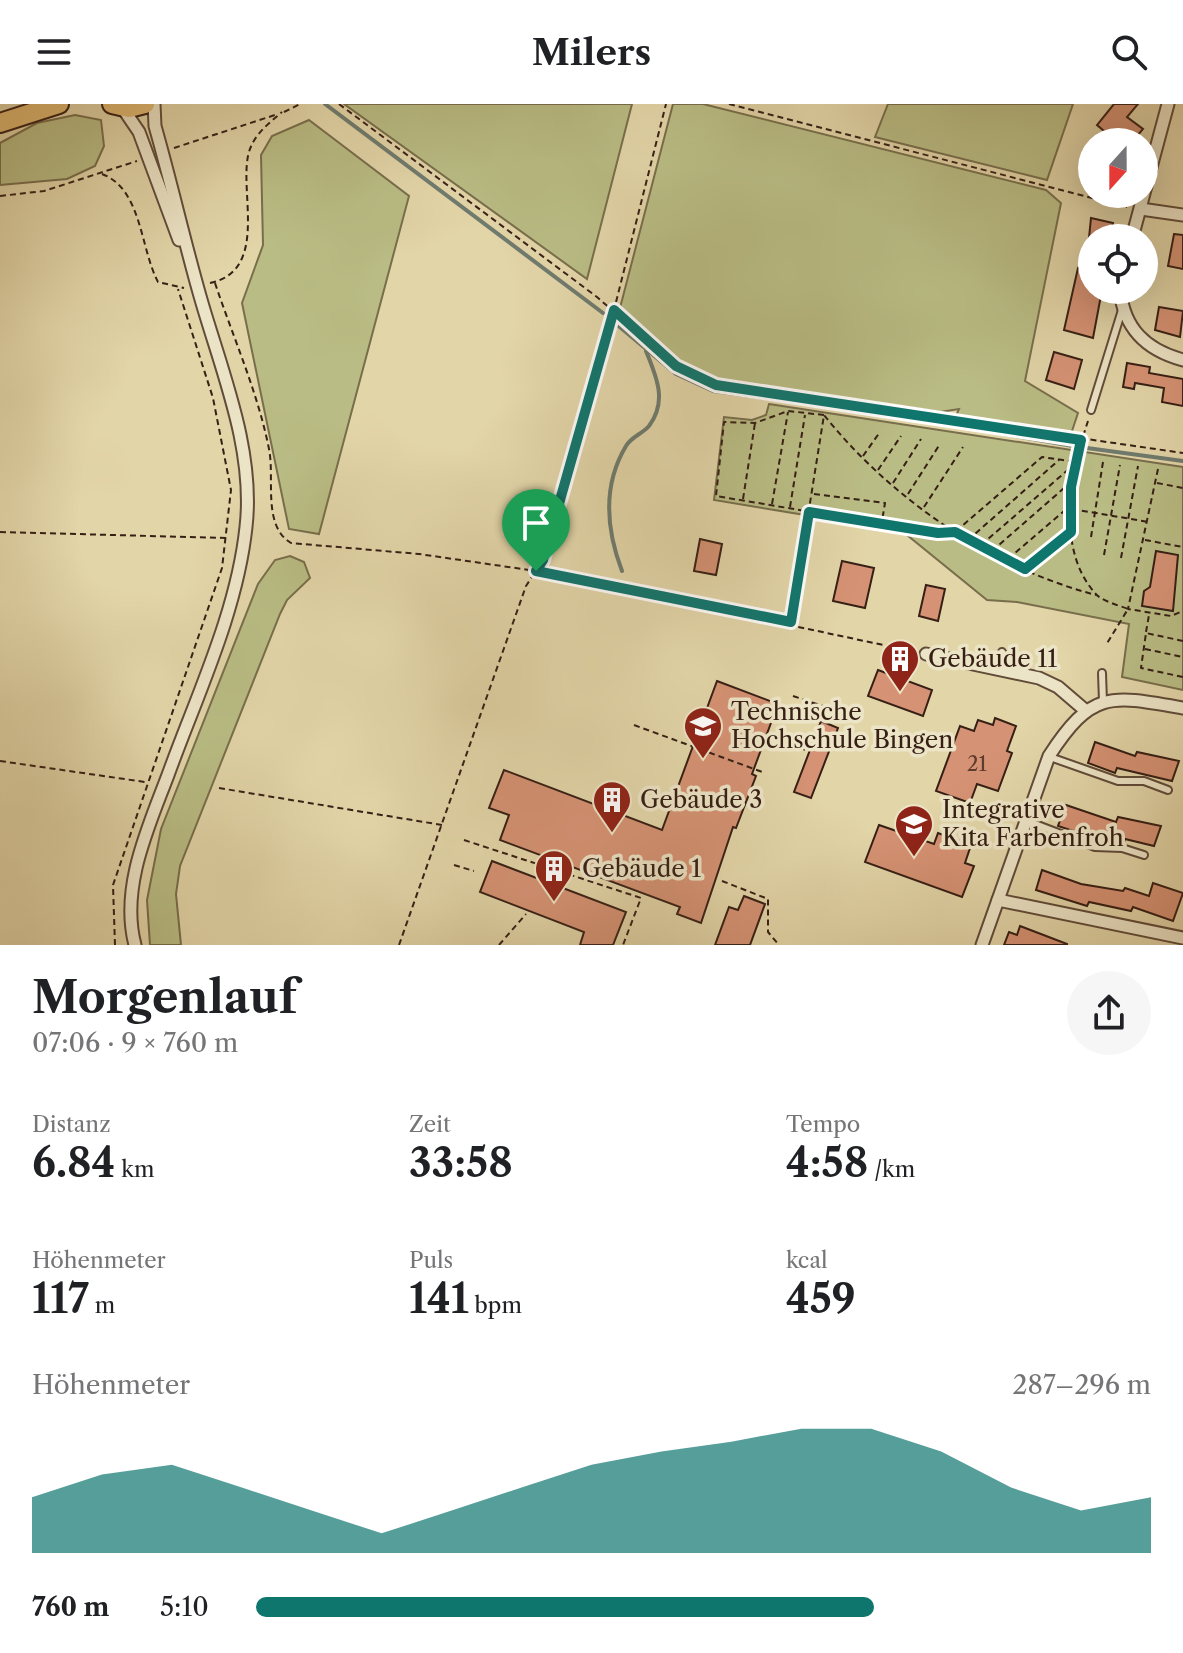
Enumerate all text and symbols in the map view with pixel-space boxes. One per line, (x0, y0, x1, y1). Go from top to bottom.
icon: menu (32, 30, 76, 74)
text: Milers (532, 30, 651, 74)
icon: search (1107, 30, 1151, 74)
north arrow (1078, 128, 1158, 208)
map controls (1078, 128, 1158, 304)
button: locate (1078, 224, 1158, 304)
pin (502, 489, 570, 571)
icon: arrive (514, 501, 558, 545)
building icon: Gebäude 11 (879, 638, 921, 693)
place label: Gebäude 11 (928, 644, 1057, 673)
place label: Technische Hochschule Bingen (731, 697, 953, 754)
school or university icon: Technische Hochschule Bingen (682, 705, 724, 760)
house number: 21 (967, 752, 988, 776)
building icon: Gebäude 3 (591, 779, 633, 834)
place label: Gebäude 3 (640, 785, 762, 814)
place label: Integrative Kita Farbenfroh (942, 795, 1124, 852)
school or university icon: Integrative Kita Farbenfroh (893, 803, 935, 858)
building icon: Gebäude 1 (533, 848, 575, 903)
place label: Gebäude 1 (582, 854, 701, 883)
text: Morgenlauf (32, 970, 297, 1024)
button: share (1067, 971, 1151, 1055)
text: 07:06 · 9 × 760 m (32, 1027, 238, 1059)
text: Distanz (32, 1111, 110, 1138)
text: Zeit (409, 1111, 451, 1138)
text: Tempo (786, 1111, 860, 1138)
text: 6.84 (32, 1138, 115, 1187)
text: 33:58 (409, 1138, 513, 1187)
text: 4:58 (786, 1138, 868, 1187)
text: km (115, 1156, 154, 1183)
text: /km (868, 1156, 915, 1183)
text: Höhenmeter (32, 1247, 166, 1274)
text: Puls (409, 1247, 453, 1274)
text: kcal (786, 1247, 828, 1274)
text: 117 (32, 1274, 89, 1323)
text: 141 (409, 1274, 469, 1323)
text: 459 (786, 1274, 856, 1323)
text: m (89, 1292, 115, 1319)
text: bpm (469, 1292, 522, 1319)
text: Höhenmeter (32, 1369, 190, 1401)
text: 287–296 m (1013, 1369, 1151, 1401)
text: 760 m (32, 1591, 109, 1623)
text: 5:10 (160, 1591, 209, 1623)

